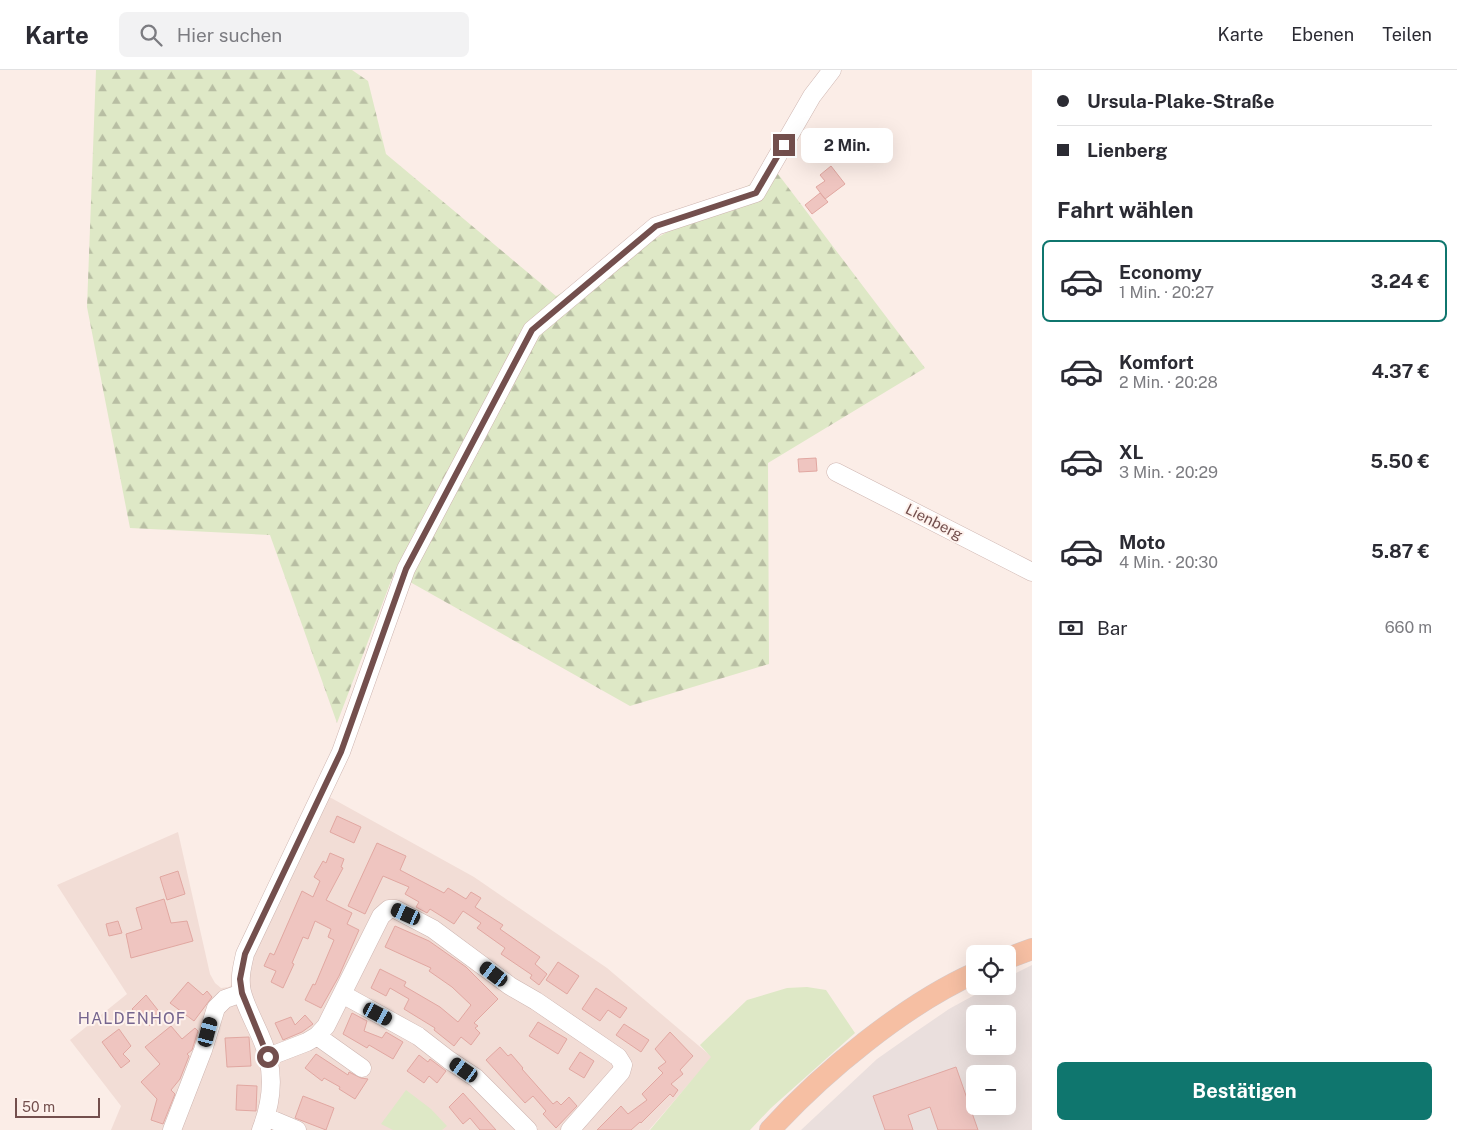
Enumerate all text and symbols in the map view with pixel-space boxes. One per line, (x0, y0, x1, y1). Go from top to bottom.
search box (119, 12, 469, 57)
text: Karte (25, 21, 89, 49)
icon: search (137, 21, 165, 49)
text: Hier suchen (177, 24, 282, 46)
text: Karte (1218, 24, 1263, 45)
text: Ebenen (1291, 24, 1354, 45)
text: Teilen (1382, 24, 1432, 45)
text: Ursula-Plake-Straße (1087, 90, 1274, 112)
callout: 2 Min. (802, 128, 894, 162)
route end (773, 134, 795, 156)
text: 2 Min. (824, 136, 870, 155)
text: Lienberg (1087, 139, 1167, 161)
text: Fahrt wählen (1057, 197, 1194, 223)
icon: car (1059, 259, 1104, 304)
text: Economy (1119, 261, 1202, 283)
text: 3.24 € (1371, 270, 1430, 292)
text: 1 Min. · 20:27 (1119, 283, 1214, 302)
icon: car (1059, 349, 1104, 394)
text: Komfort (1119, 351, 1194, 373)
text: 4.37 € (1372, 360, 1430, 382)
text: 2 Min. · 20:28 (1119, 373, 1218, 392)
icon: car (1059, 439, 1104, 484)
text: XL (1119, 441, 1144, 463)
text: 5.50 € (1370, 450, 1430, 472)
text: 3 Min. · 20:29 (1119, 463, 1218, 482)
street label: Lienberg (903, 500, 966, 543)
icon: car (1059, 529, 1104, 574)
text: Moto (1119, 531, 1165, 553)
text: 5.87 € (1371, 540, 1430, 562)
text: 4 Min. · 20:30 (1119, 553, 1218, 572)
icon: cash (1057, 614, 1085, 642)
text: Bar (1097, 617, 1128, 639)
text: 660 m (1385, 618, 1432, 637)
car (389, 901, 422, 927)
map controls (966, 945, 1016, 1115)
button: locate (966, 945, 1016, 995)
car (477, 959, 510, 989)
car (361, 1000, 394, 1028)
button: + (966, 1005, 1016, 1055)
district label: HALDENHOF (78, 1009, 186, 1028)
car (196, 1016, 219, 1048)
route start (257, 1046, 279, 1068)
car (447, 1055, 480, 1085)
button: Bestätigen (1057, 1062, 1432, 1120)
button: − (966, 1065, 1016, 1115)
scale bar (15, 1095, 100, 1118)
text: 50 m (22, 1099, 55, 1115)

